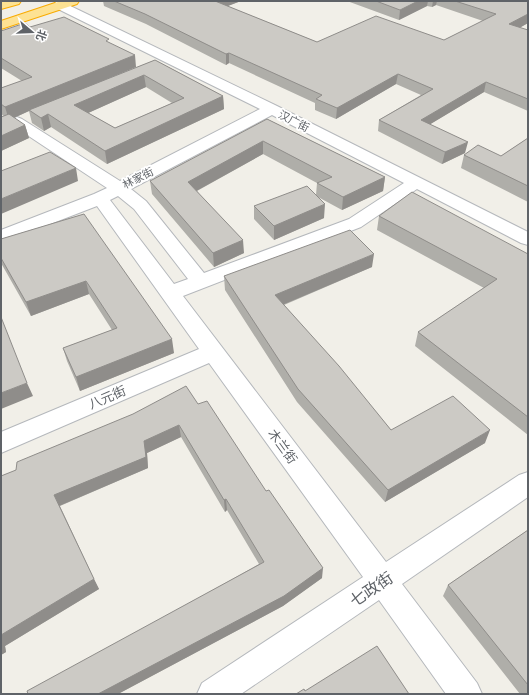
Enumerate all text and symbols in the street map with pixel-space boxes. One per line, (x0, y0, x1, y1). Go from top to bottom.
north arrow (12, 12, 52, 52)
text: 北 (33, 28, 50, 43)
street label: 汉广街 (276, 107, 312, 135)
street label: 林家街 (120, 164, 156, 192)
street label: 八元街 (86, 382, 128, 412)
street label: 木兰街 (265, 426, 301, 466)
street label: 七政街 (346, 567, 396, 611)

